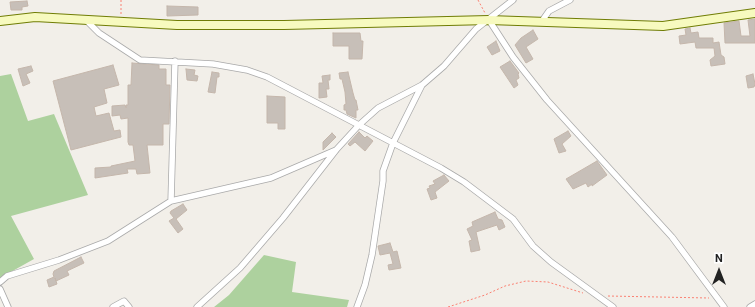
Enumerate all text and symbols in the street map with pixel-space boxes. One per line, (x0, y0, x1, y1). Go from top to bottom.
north arrow (699, 251, 739, 291)
text: N (715, 252, 723, 265)

